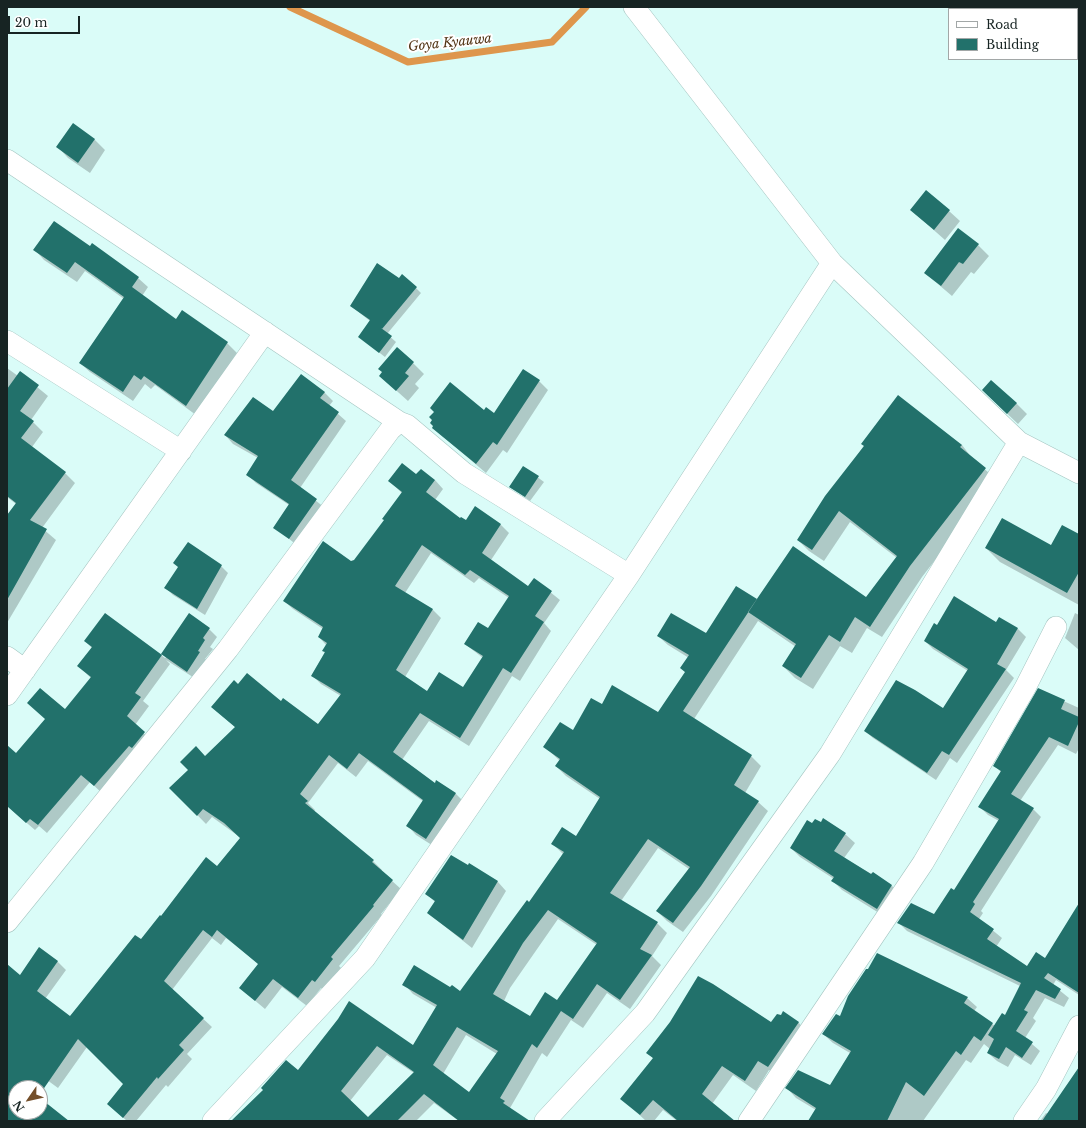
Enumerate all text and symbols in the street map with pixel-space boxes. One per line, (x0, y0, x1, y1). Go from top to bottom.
scale bar (10, 8, 82, 34)
legend (948, 8, 1078, 60)
text: 20 m (15, 15, 47, 30)
text: Road (986, 17, 1018, 32)
water label: Goya Kyauwa (407, 31, 493, 55)
text: Building (986, 37, 1039, 52)
north arrow (8, 1080, 48, 1120)
text: N (10, 1098, 28, 1114)

